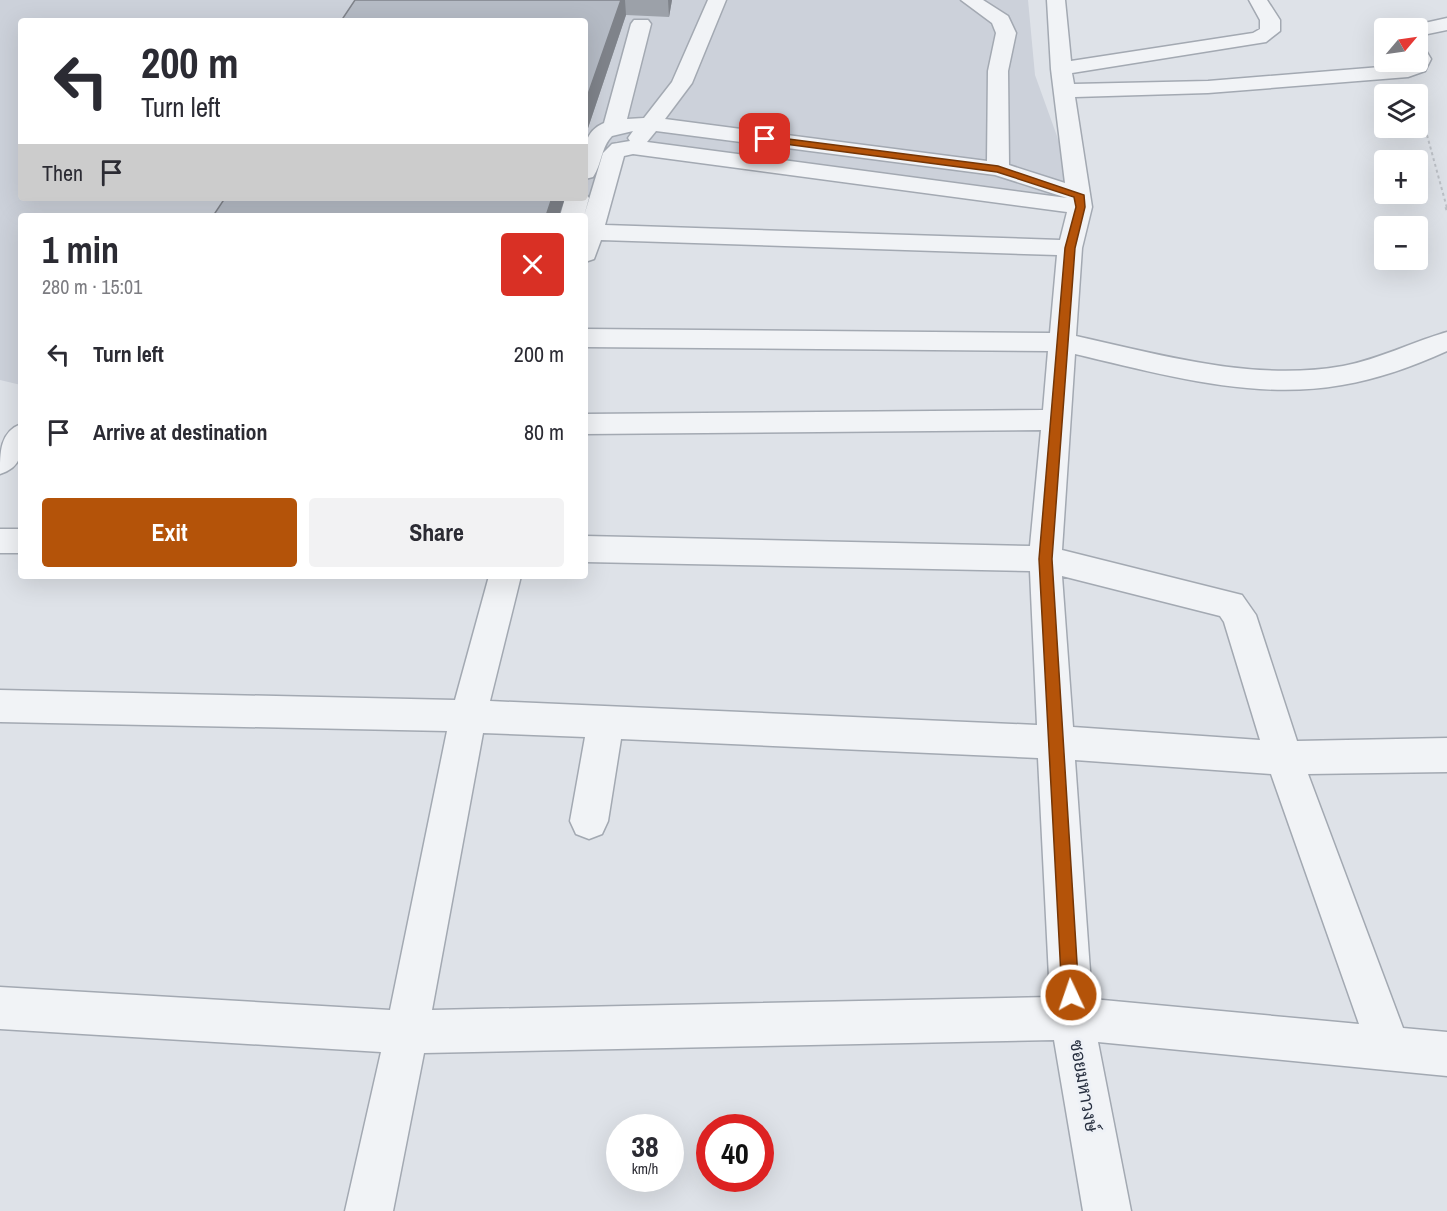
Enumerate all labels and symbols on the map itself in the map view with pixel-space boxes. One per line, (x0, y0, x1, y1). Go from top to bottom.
north arrow (1374, 18, 1428, 72)
pin (739, 113, 790, 164)
position arrow (1039, 963, 1103, 1027)
street label: ซอยมหาวงษ์ (1064, 1038, 1105, 1135)
speed limit sign: 40 (696, 1114, 774, 1192)

